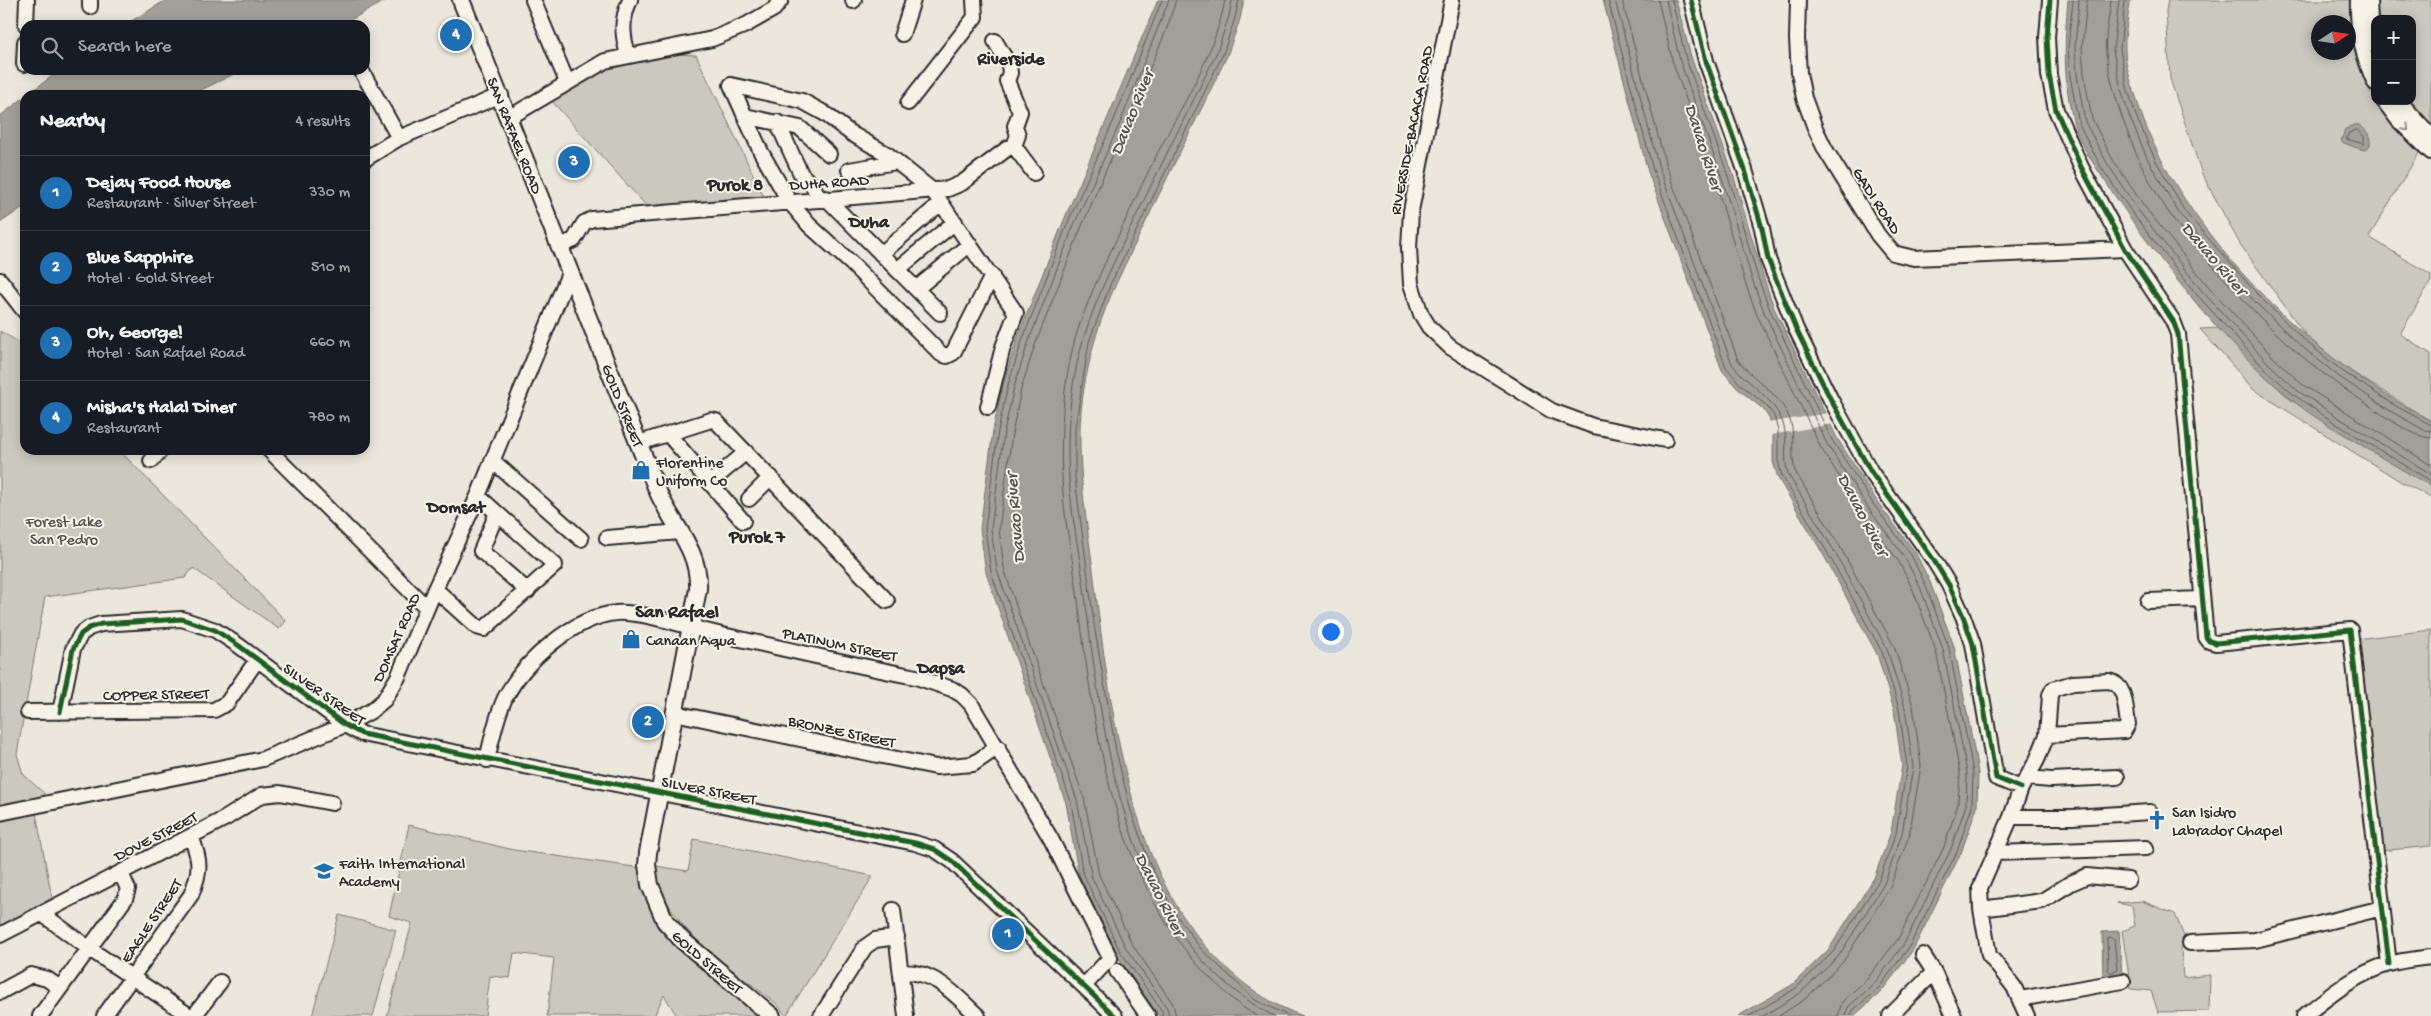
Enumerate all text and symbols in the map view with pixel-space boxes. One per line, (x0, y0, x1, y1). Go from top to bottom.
north arrow (2311, 15, 2356, 60)
map controls (2371, 15, 2416, 105)
button: + (2371, 15, 2416, 60)
pin: 4 (440, 16, 472, 54)
search box (20, 20, 370, 75)
icon: search (38, 34, 66, 62)
text: Search here (78, 36, 172, 59)
street label: RIVERSIDE-BACACA ROAD (1388, 44, 1439, 217)
district label: Riverside (976, 50, 1045, 71)
button: − (2371, 60, 2416, 105)
water label: Davao River (1107, 64, 1161, 159)
street label: SAN RAFAEL ROAD (481, 75, 545, 198)
water label: Davao River (1679, 102, 1728, 197)
text: Nearby (40, 110, 105, 135)
text: 4 results (295, 113, 350, 132)
one-way arrow (2400, 123, 2409, 132)
pin: 3 (558, 143, 590, 181)
street label: GADI ROAD (1847, 165, 1904, 239)
text: Dejay Food House (87, 172, 231, 195)
street label: DUHA ROAD (788, 172, 870, 197)
district label: Purok 8 (706, 176, 763, 197)
text: 1 (53, 184, 59, 203)
text: 330 m (309, 184, 350, 203)
text: Restaurant · Silver Street (87, 195, 256, 214)
district label: Duha (847, 213, 890, 234)
water label: Davao River (2176, 219, 2253, 303)
text: Blue Sapphire (87, 247, 193, 270)
text: 2 (52, 259, 60, 278)
text: 510 m (311, 259, 350, 278)
text: Hotel · Gold Street (87, 270, 213, 289)
text: Oh, George! (87, 322, 183, 345)
text: 3 (52, 334, 60, 353)
text: 660 m (310, 334, 350, 353)
text: Hotel · San Rafael Road (87, 345, 245, 364)
street label: GOLD STREET (595, 362, 646, 451)
text: Misha's Halal Diner (87, 397, 235, 420)
text: 4 (52, 409, 60, 428)
text: 780 m (309, 409, 350, 428)
text: Restaurant (87, 420, 161, 439)
place label: Florentine Uniform Co (655, 455, 727, 492)
shop icon: Florentine Uniform Co (630, 459, 652, 481)
water label: Davao River (1002, 468, 1031, 564)
water label: Davao River (1831, 470, 1894, 563)
district label: Domsat (425, 498, 487, 519)
park label: Forest Lake San Pedro (25, 514, 103, 551)
district label: Purok 7 (728, 528, 787, 549)
street label: DOMSAT ROAD (370, 590, 427, 687)
district label: San Rafael (635, 602, 719, 625)
your location (1318, 619, 1344, 645)
street label: PLATINUM STREET (779, 625, 899, 668)
shop icon: Canaan Aqua (620, 628, 642, 650)
place label: Canaan Aqua (646, 633, 737, 652)
district label: Dapsa (915, 659, 966, 680)
street label: SILVER STREET (278, 660, 369, 732)
street label: COPPER STREET (103, 686, 210, 707)
pin: 2 (632, 703, 664, 741)
street label: BRONZE STREET (785, 713, 897, 754)
street label: SILVER STREET (659, 774, 758, 811)
place label: San Isidro Labrador Chapel (2172, 805, 2283, 842)
street label: DOVE STREET (111, 809, 202, 868)
church icon: San Isidro Labrador Chapel (2146, 809, 2168, 831)
water label: Davao River (1129, 850, 1190, 943)
place label: Faith International Academy (338, 856, 465, 893)
school or university icon: Faith International Academy (313, 860, 335, 882)
street label: EAGLE STREET (118, 876, 188, 968)
pin: 1 (992, 915, 1024, 953)
street label: GOLD STREET (666, 928, 746, 1000)

